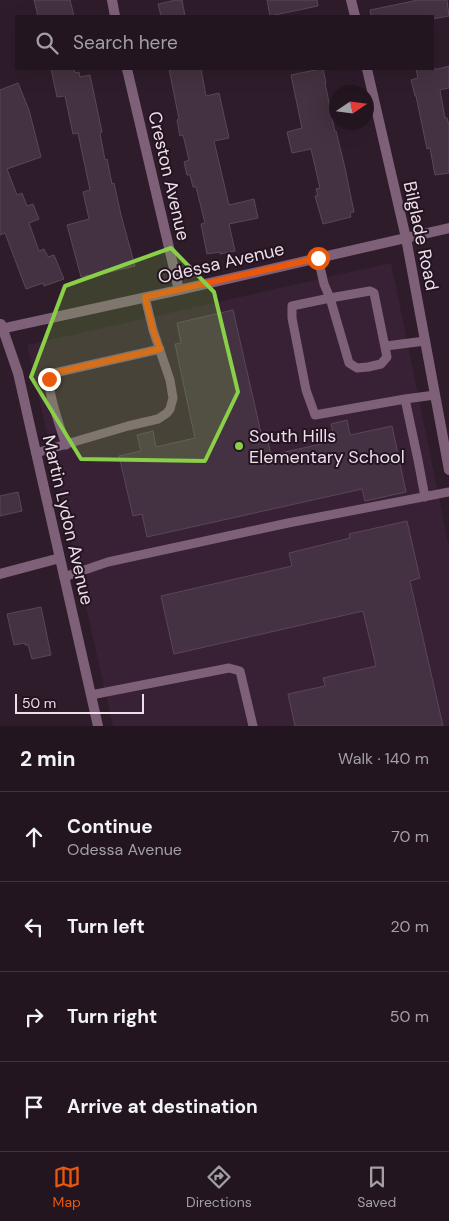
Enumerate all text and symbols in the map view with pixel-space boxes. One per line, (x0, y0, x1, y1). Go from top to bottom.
search box (15, 15, 434, 70)
icon: search (33, 29, 61, 57)
text: Search here (73, 30, 178, 55)
north arrow (329, 85, 374, 130)
street label: Creston Avenue (142, 109, 196, 243)
street label: Bilglade Road (398, 179, 444, 293)
street label: Odessa Avenue (155, 237, 287, 289)
route start (307, 247, 330, 270)
route end (38, 368, 61, 391)
place label: South Hills Elementary School (249, 424, 405, 469)
street label: Martin Lydon Avenue (37, 433, 99, 607)
marker: South Hills Elementary School (233, 440, 245, 452)
scale bar (15, 691, 144, 714)
text: 50 m (22, 694, 56, 712)
text: 2 min (20, 745, 76, 773)
text: Walk · 140 m (338, 748, 429, 769)
text: Continue (67, 814, 153, 839)
icon: ahead (20, 823, 48, 851)
text: 70 m (391, 826, 429, 847)
text: Odessa Avenue (67, 839, 182, 860)
icon: left (20, 913, 48, 941)
text: Turn left (67, 914, 145, 939)
text: 20 m (390, 916, 429, 937)
icon: right (20, 1003, 48, 1031)
text: Turn right (67, 1004, 157, 1029)
text: 50 m (390, 1006, 429, 1027)
icon: arrive (20, 1093, 48, 1121)
text: Arrive at destination (67, 1094, 258, 1119)
tab: Map (53, 1163, 81, 1211)
tab: Directions (186, 1163, 252, 1211)
tab: Saved (357, 1163, 396, 1211)

